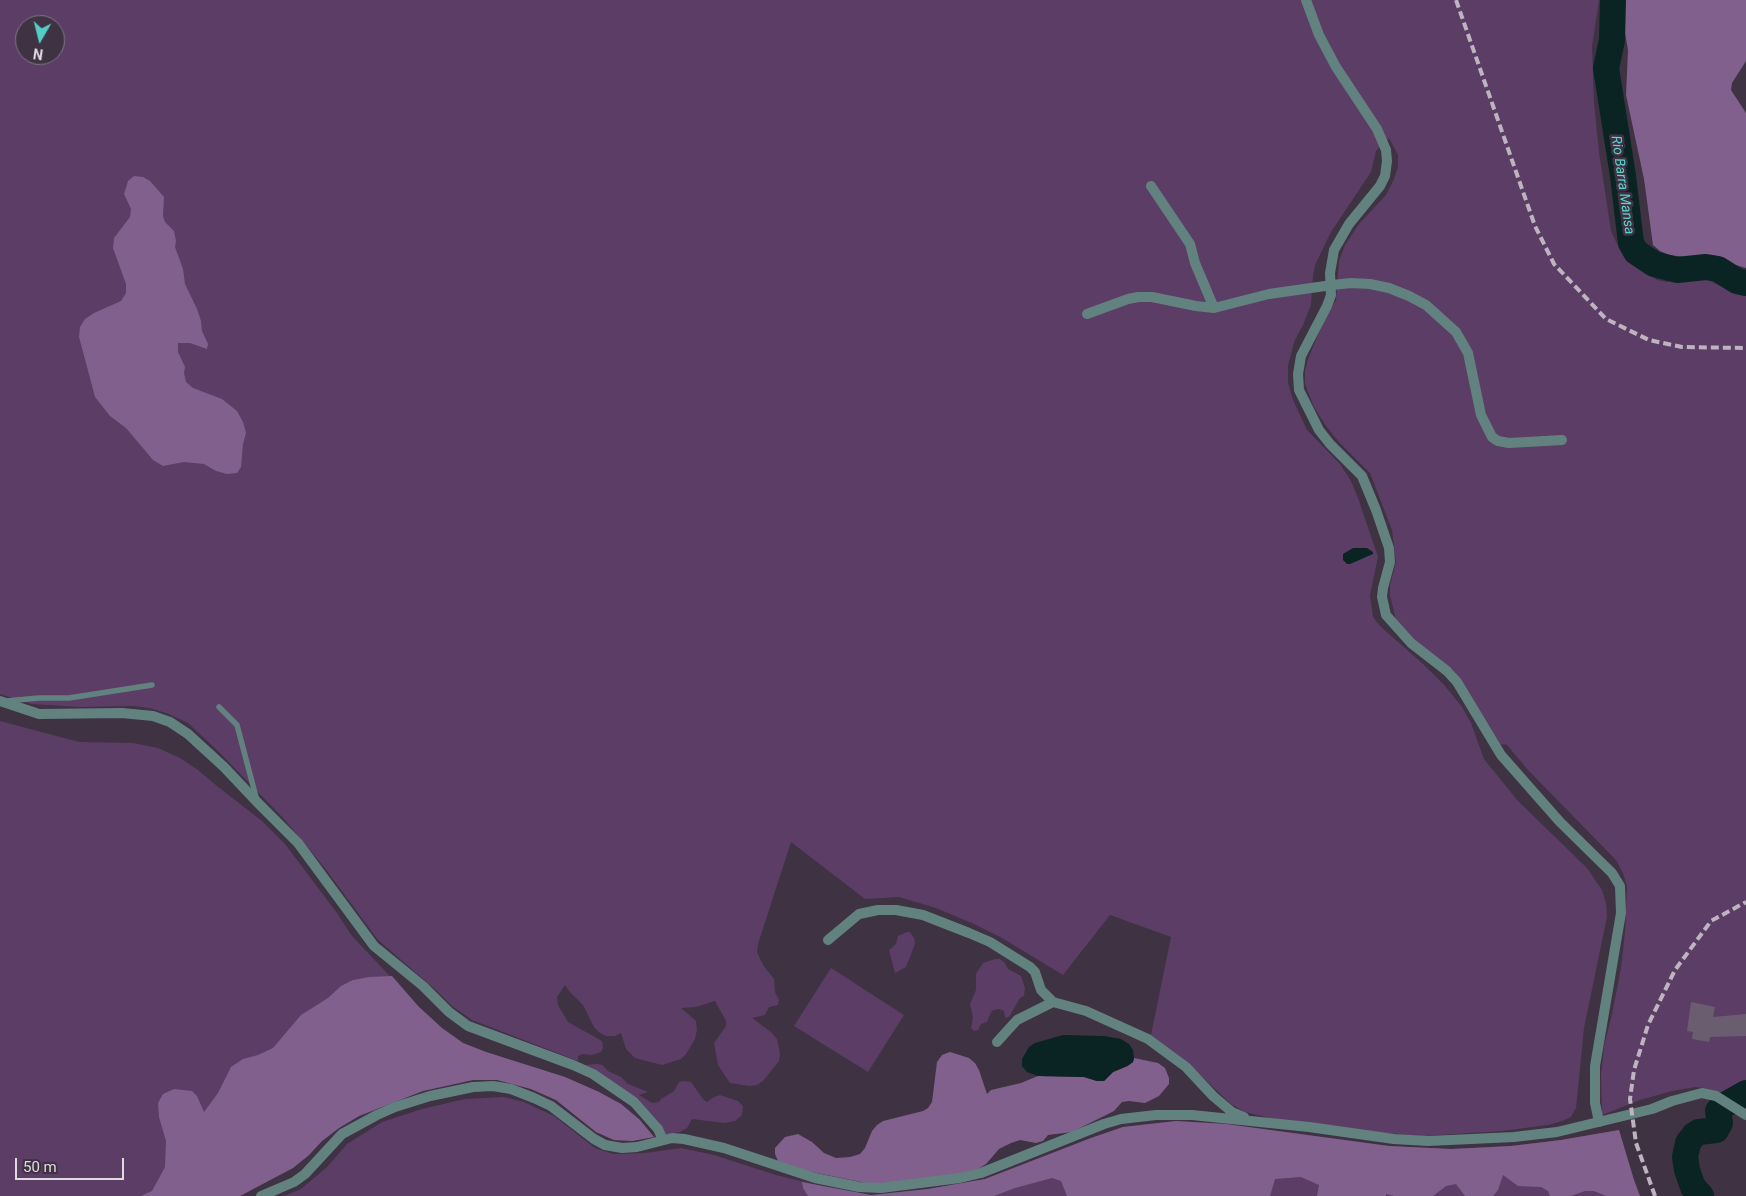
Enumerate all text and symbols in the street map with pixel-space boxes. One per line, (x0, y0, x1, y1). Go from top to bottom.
north arrow (15, 15, 65, 65)
text: N (32, 45, 44, 62)
water label: Rio Barra Mansa (1607, 135, 1637, 235)
scale bar (18, 1148, 126, 1180)
text: 50 m (23, 1158, 57, 1176)

